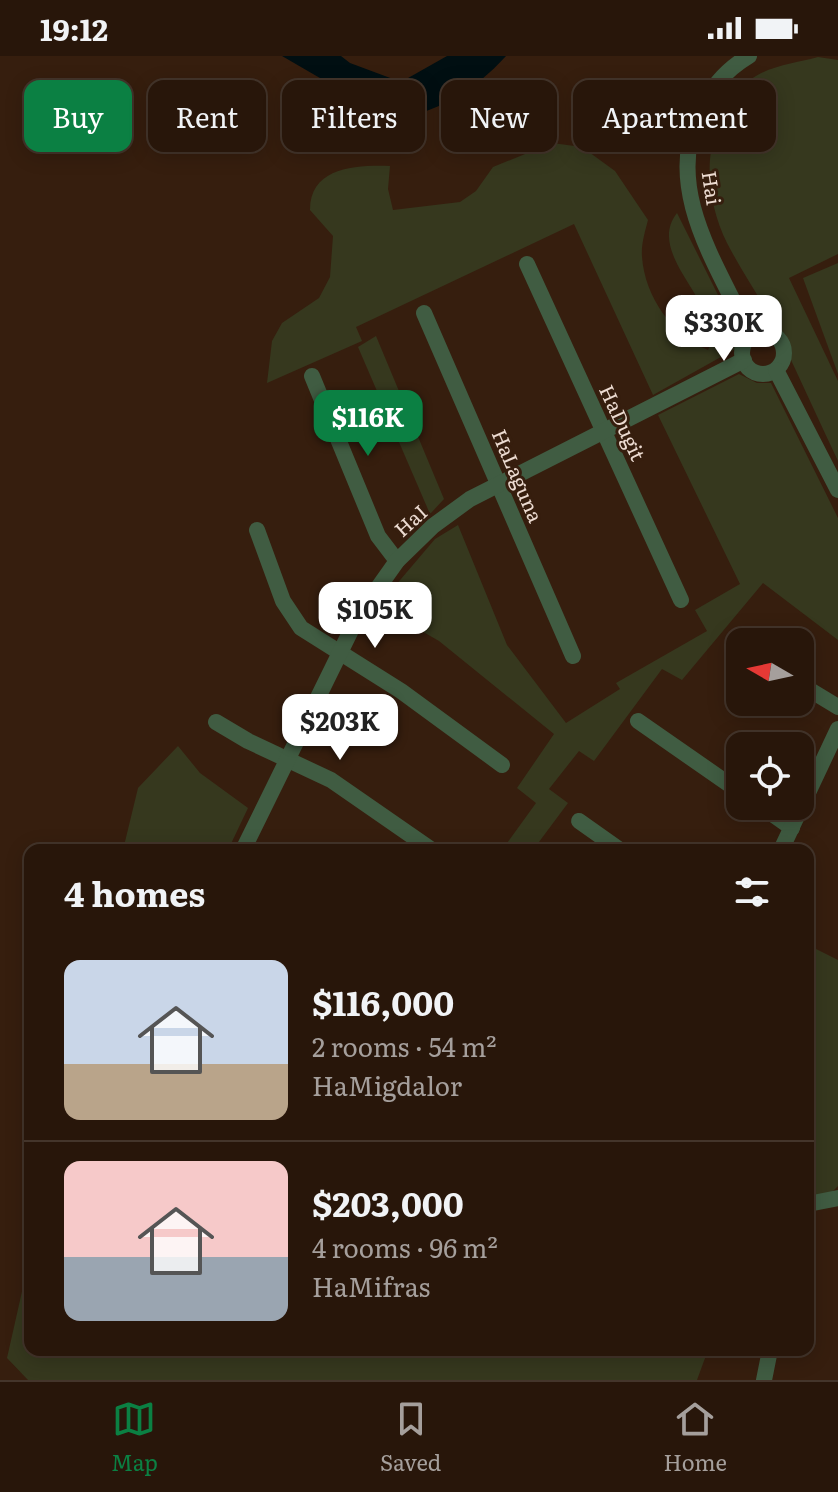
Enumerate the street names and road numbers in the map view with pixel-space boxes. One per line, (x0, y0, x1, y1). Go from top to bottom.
street label: Hai (695, 168, 731, 207)
street label: HaDugit (593, 379, 654, 465)
street label: HaLaguna (486, 424, 552, 527)
street label: HaI (386, 496, 433, 543)

